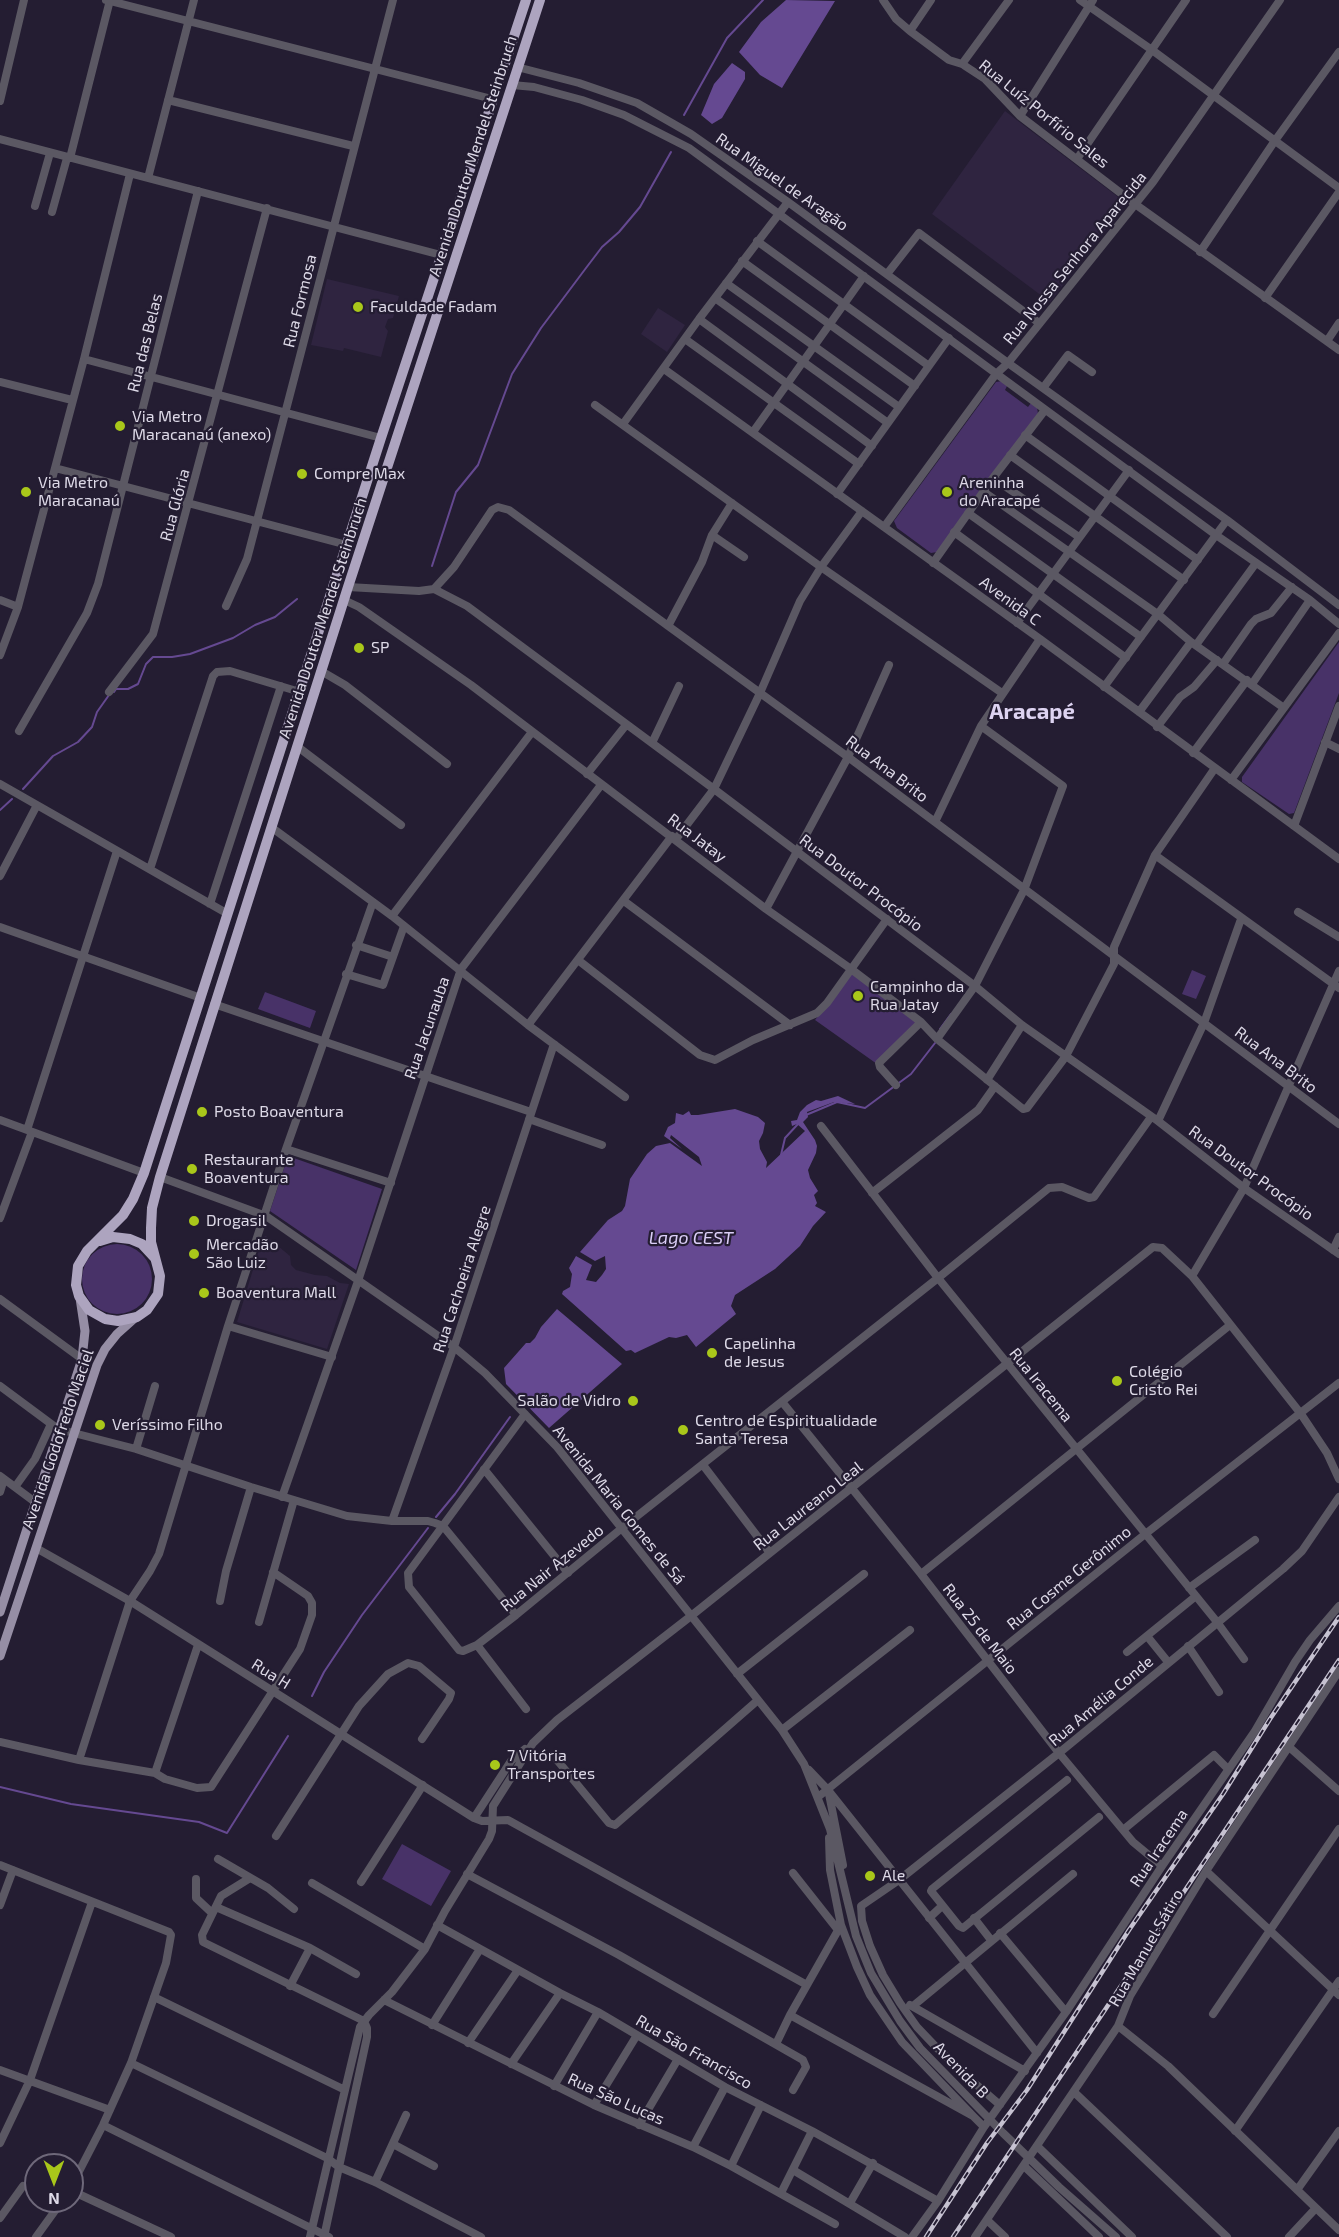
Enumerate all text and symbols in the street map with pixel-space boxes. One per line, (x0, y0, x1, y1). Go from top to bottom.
street label: Avenida Doutor Mendel Steinbruch (425, 33, 521, 279)
street label: Rua Luíz Porfírio Sales (975, 56, 1113, 172)
street label: Rua Miguel de Aragão (712, 129, 852, 235)
street label: Rua Nossa Senhora Aparecida (999, 168, 1151, 348)
street label: Rua Formosa (279, 252, 321, 350)
street label: Rua das Belas (123, 292, 167, 394)
place label: Faculdade Fadam (370, 297, 497, 317)
marker: Faculdade Fadam (351, 300, 365, 314)
place label: Via Metro Maracanaú (anexo) (132, 407, 271, 445)
marker: Via Metro Maracanaú (anexo) (113, 419, 127, 433)
place label: Compre Max (314, 464, 405, 484)
street label: Rua Glória (156, 467, 194, 543)
marker: Compre Max (295, 467, 309, 481)
place label: Via Metro Maracanaú (38, 473, 120, 511)
place label: Areninha do Aracapé (959, 473, 1040, 511)
marker: Via Metro Maracanaú (19, 485, 33, 499)
marker: Areninha do Aracapé (940, 485, 954, 499)
street label: Avenida Doutor Mendel Steinbruch (275, 495, 371, 741)
street label: Avenida C (976, 573, 1044, 629)
place label: SP (371, 638, 389, 658)
marker: SP (352, 641, 366, 655)
district label: Aracapé (989, 699, 1075, 725)
street label: Rua Ana Brito (842, 732, 932, 806)
street label: Rua Jatay (664, 810, 730, 866)
street label: Rua Doutor Procópio (796, 830, 926, 936)
street label: Rua Jacunauba (400, 974, 454, 1082)
place label: Campinho da Rua Jatay (870, 977, 964, 1015)
marker: Campinho da Rua Jatay (851, 989, 865, 1003)
street label: Rua Ana Brito (1231, 1023, 1321, 1097)
place label: Posto Boaventura (214, 1102, 344, 1122)
marker: Posto Boaventura (195, 1105, 209, 1119)
street label: Rua Doutor Procópio (1185, 1121, 1317, 1225)
place label: Restaurante Boaventura (204, 1150, 294, 1188)
marker: Restaurante Boaventura (185, 1162, 199, 1176)
street label: Rua Cachoeira Alegre (429, 1203, 495, 1355)
place label: Drogasil (206, 1211, 266, 1231)
marker: Drogasil (187, 1214, 201, 1228)
water label: Lago CEST (649, 1227, 733, 1249)
place label: Mercadão São Luiz (206, 1235, 278, 1273)
marker: Mercadão São Luiz (187, 1247, 201, 1261)
place label: Boaventura Mall (216, 1283, 336, 1303)
marker: Boaventura Mall (197, 1286, 211, 1300)
place label: Capelinha de Jesus (724, 1334, 796, 1372)
street label: Rua Iracema (1005, 1344, 1077, 1426)
street label: Avenida Godofredo Maciel (18, 1346, 98, 1532)
marker: Capelinha de Jesus (705, 1346, 719, 1360)
place label: Colégio Cristo Rei (1129, 1362, 1198, 1400)
marker: Colégio Cristo Rei (1110, 1374, 1124, 1388)
place label: Salão de Vidro (518, 1391, 621, 1411)
marker: Salão de Vidro (626, 1394, 640, 1408)
place label: Centro de Espiritualidade Santa Teresa (695, 1411, 877, 1449)
place label: Veríssimo Filho (112, 1415, 223, 1435)
marker: Veríssimo Filho (93, 1418, 107, 1432)
street label: Avenida Maria Gomes de Sá (549, 1421, 689, 1589)
marker: Centro de Espiritualidade Santa Teresa (676, 1423, 690, 1437)
street label: Rua Laureano Leal (750, 1457, 866, 1555)
street label: Rua Nair Azevedo (497, 1520, 607, 1616)
street label: Rua Cosme Gerônimo (1003, 1522, 1135, 1634)
street label: Rua 25 de Maio (939, 1580, 1021, 1678)
street label: Rua Amélia Conde (1045, 1652, 1157, 1750)
street label: Rua H (248, 1655, 294, 1693)
place label: 7 Vitória Transportes (507, 1746, 595, 1784)
marker: 7 Vitória Transportes (488, 1758, 502, 1772)
street label: Rua Iracema (1126, 1805, 1192, 1891)
place label: Ale (882, 1866, 905, 1886)
marker: Ale (863, 1869, 877, 1883)
street label: Rua Manuel Sátiro (1105, 1886, 1187, 2010)
street label: Rua São Francisco (632, 2011, 756, 2093)
street label: Avenida B (929, 2038, 993, 2102)
street label: Rua São Lucas (565, 2069, 667, 2129)
north arrow (24, 2153, 84, 2213)
text: N (48, 2190, 60, 2209)

